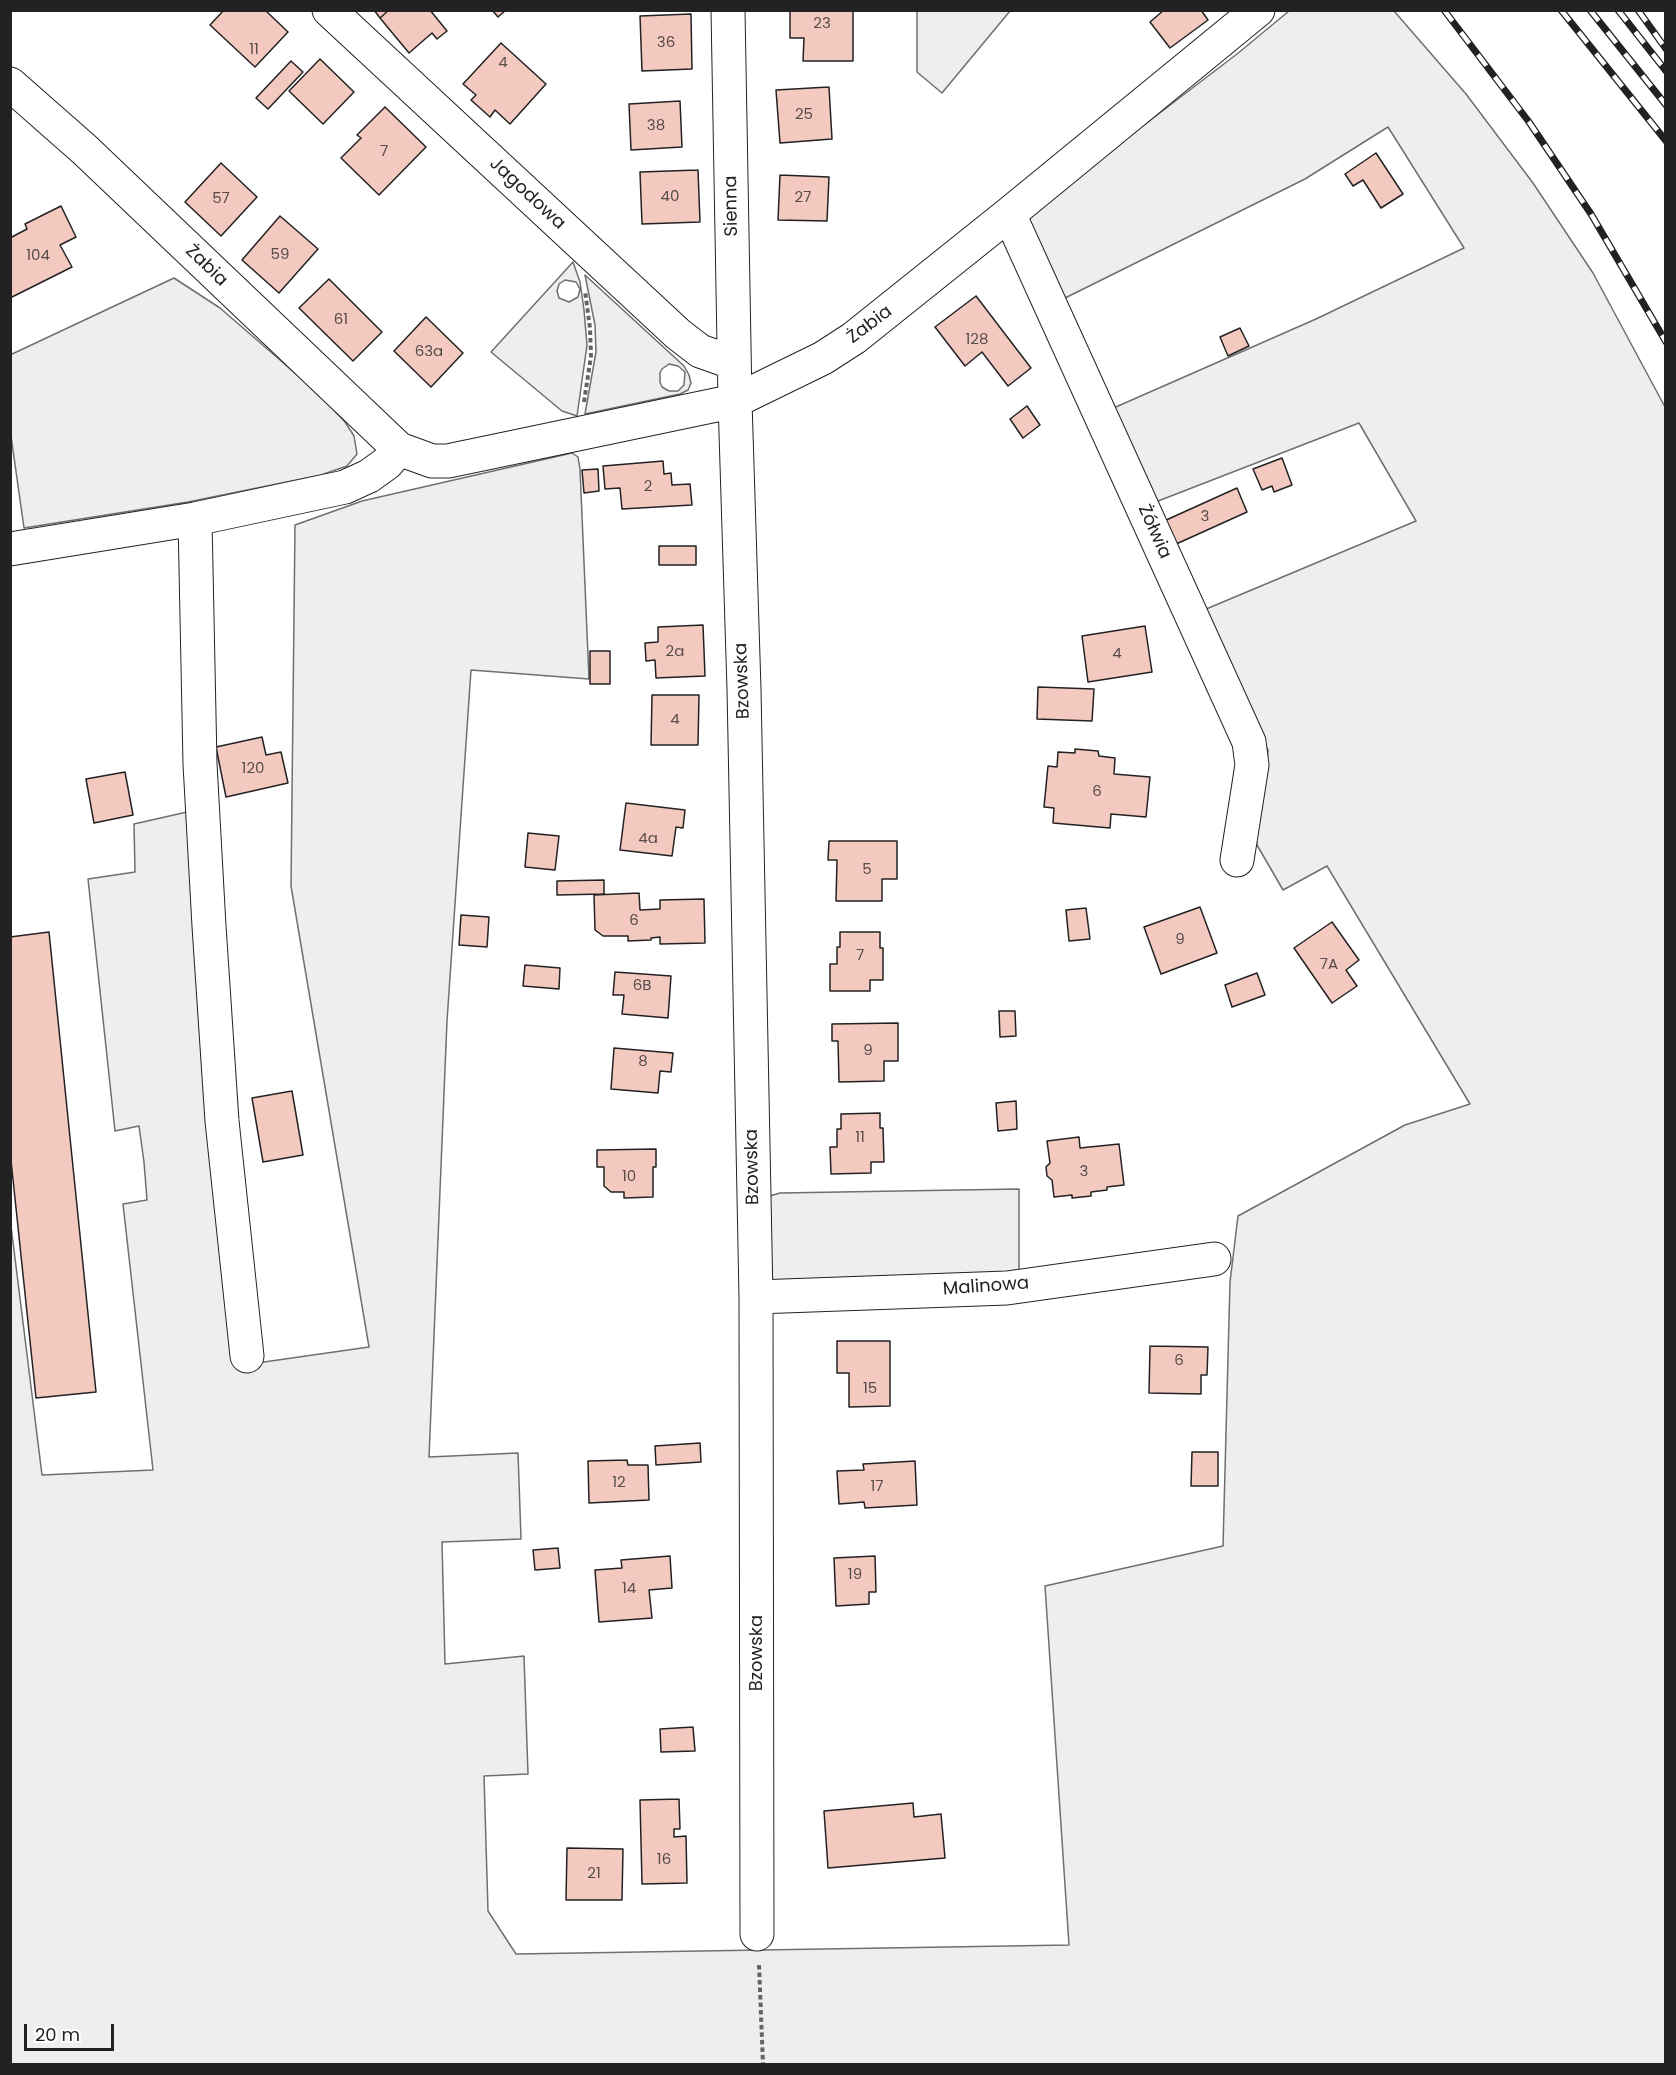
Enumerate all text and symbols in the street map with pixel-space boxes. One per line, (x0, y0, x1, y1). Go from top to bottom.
house number: 23 (813, 15, 831, 33)
house number: 36 (657, 34, 675, 52)
house number: 11 (249, 41, 259, 59)
house number: 4 (498, 54, 508, 72)
house number: 25 (795, 106, 813, 124)
house number: 38 (647, 117, 665, 135)
house number: 7 (380, 143, 388, 161)
street label: Jagodowa (485, 153, 569, 235)
street label: Sienna (721, 175, 743, 237)
house number: 40 (661, 188, 679, 206)
house number: 27 (795, 189, 811, 207)
house number: 57 (212, 190, 230, 208)
street label: Żabia (180, 241, 232, 291)
house number: 59 (271, 246, 289, 264)
house number: 104 (26, 247, 50, 265)
street label: Żabia (843, 301, 897, 349)
house number: 61 (334, 311, 348, 329)
house number: 128 (966, 331, 988, 349)
house number: 63a (415, 343, 443, 361)
house number: 2 (644, 478, 652, 496)
street label: Żółwia (1133, 502, 1175, 562)
house number: 3 (1201, 508, 1209, 526)
street label: Bzowska (731, 642, 755, 720)
house number: 2a (666, 643, 684, 661)
house number: 4 (1112, 645, 1122, 663)
house number: 4 (670, 711, 680, 729)
house number: 120 (242, 760, 264, 778)
house number: 6 (1092, 783, 1102, 801)
house number: 4a (638, 830, 658, 848)
house number: 5 (862, 861, 872, 879)
house number: 6 (629, 912, 639, 930)
house number: 9 (1175, 931, 1185, 949)
house number: 7 (856, 947, 864, 965)
house number: 7A (1320, 956, 1338, 974)
house number: 6B (633, 977, 651, 995)
house number: 9 (863, 1042, 873, 1060)
house number: 8 (638, 1053, 648, 1071)
street label: Bzowska (742, 1129, 764, 1205)
house number: 11 (855, 1129, 865, 1147)
house number: 3 (1080, 1163, 1088, 1181)
house number: 10 (622, 1168, 636, 1186)
street label: Malinowa (942, 1273, 1030, 1301)
house number: 6 (1174, 1352, 1184, 1370)
house number: 15 (863, 1380, 877, 1398)
house number: 12 (612, 1474, 626, 1492)
house number: 17 (871, 1478, 883, 1496)
house number: 19 (848, 1566, 862, 1584)
house number: 14 (622, 1580, 636, 1598)
street label: Bzowska (746, 1615, 768, 1691)
house number: 16 (657, 1851, 671, 1869)
house number: 21 (587, 1865, 601, 1883)
scale bar (27, 2012, 117, 2050)
text: 20 m (35, 2022, 80, 2047)

